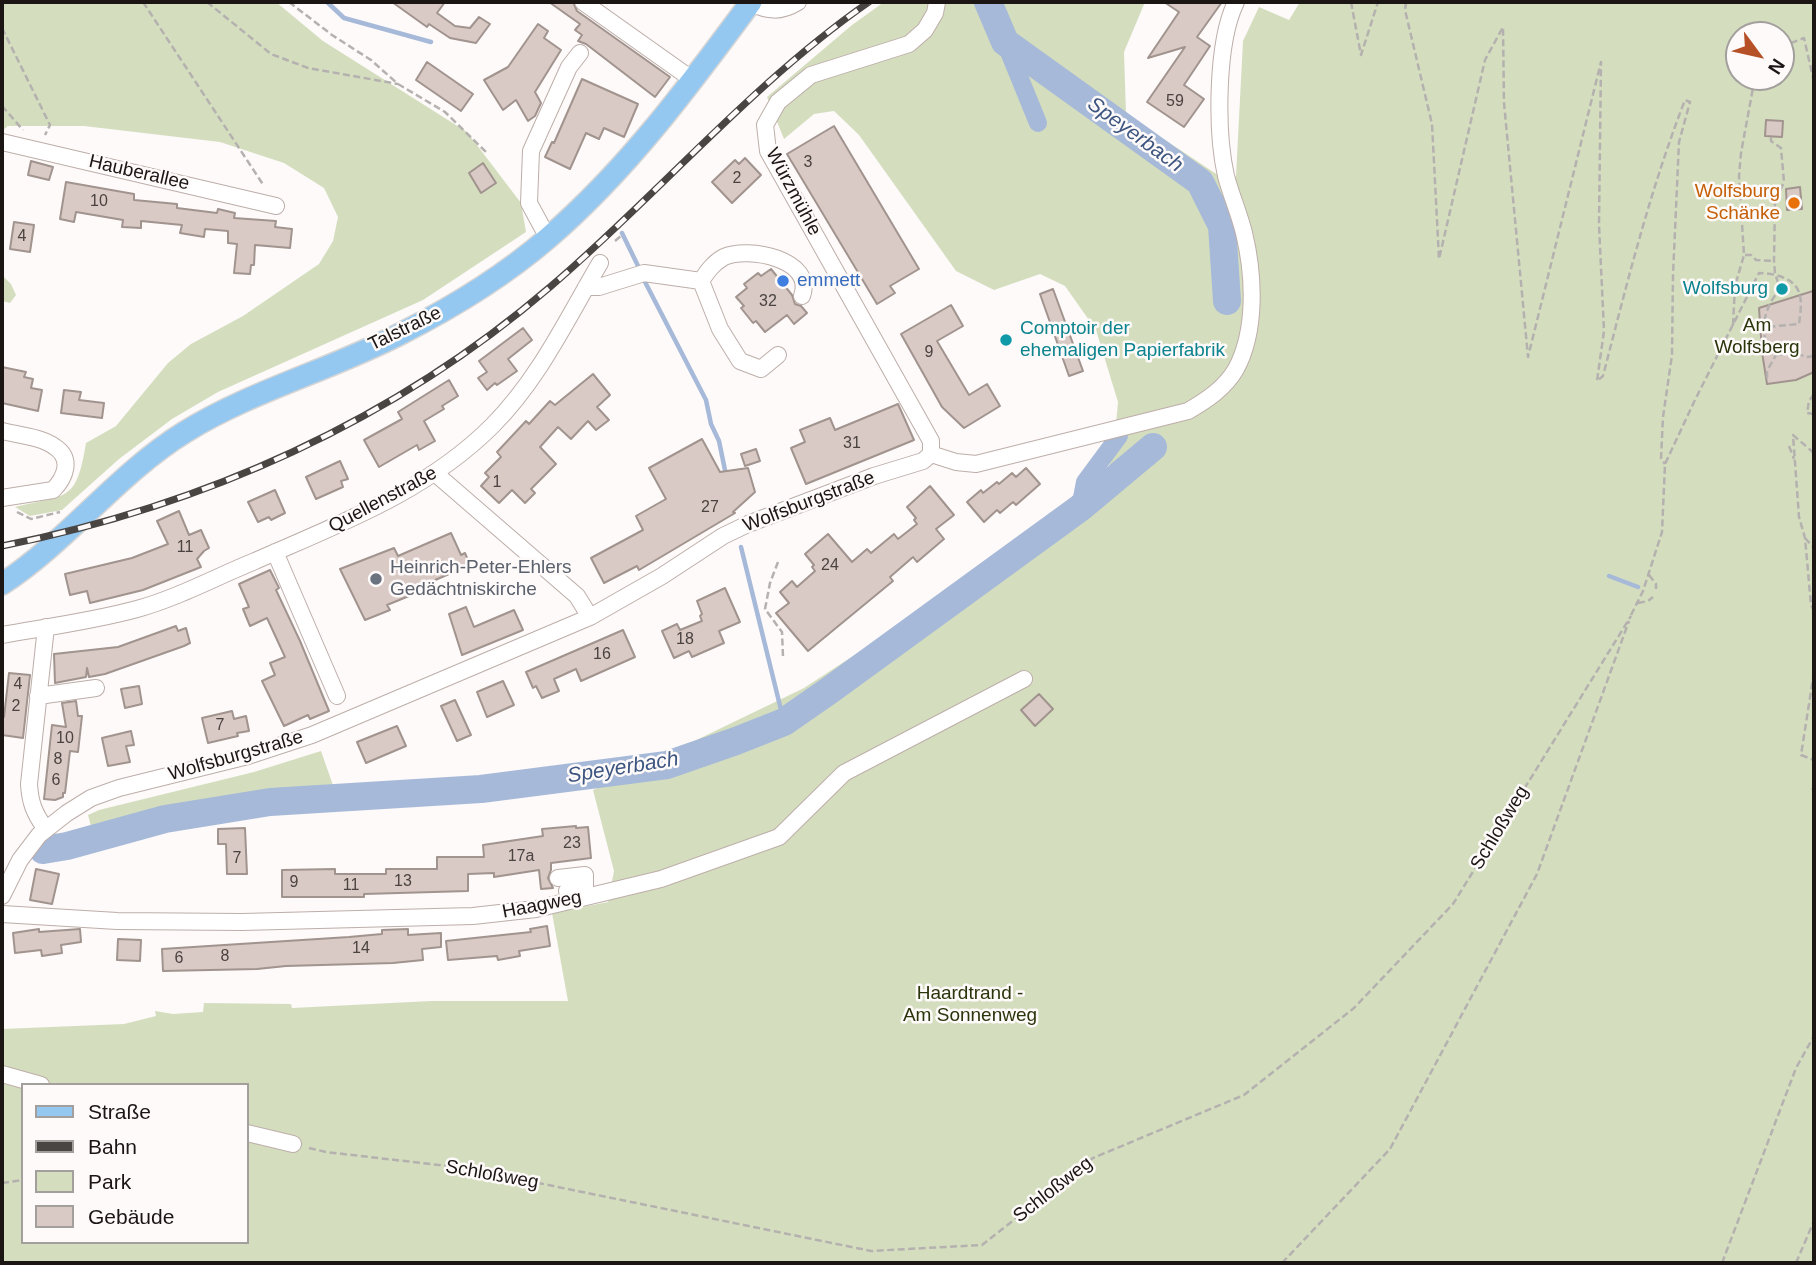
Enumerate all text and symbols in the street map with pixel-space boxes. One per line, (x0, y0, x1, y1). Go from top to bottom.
north arrow (1725, 21, 1795, 91)
text: N (1764, 55, 1789, 78)
water label: Speyerbach (1082, 92, 1188, 178)
house number: 59 (1166, 92, 1184, 112)
street label: Würzmühle (760, 144, 826, 240)
street label: Hauberallee (87, 150, 191, 196)
house number: 3 (804, 153, 812, 173)
house number: 2 (733, 169, 741, 189)
place label: Wolfsburg Schänke (1695, 181, 1780, 225)
house number: 10 (90, 192, 108, 212)
marker: Wolfsburg Schänke (1786, 195, 1802, 211)
house number: 4 (18, 227, 26, 247)
place label: emmett (797, 270, 860, 292)
marker: emmett (775, 273, 791, 289)
place label: Wolfsburg (1683, 278, 1768, 300)
marker: Wolfsburg (1774, 281, 1790, 297)
house number: 32 (759, 292, 777, 312)
street label: Talstraße (365, 302, 445, 356)
park label: Am Wolfsberg (1714, 315, 1800, 359)
place label: Comptoir der ehemaligen Papierfabrik (1020, 318, 1225, 362)
marker: Comptoir der ehemaligen Papierfabrik (998, 332, 1014, 348)
house number: 9 (925, 343, 933, 363)
house number: 31 (843, 434, 861, 454)
street label: Quellenstraße (325, 462, 441, 538)
street label: Wolfsburgstraße (740, 466, 878, 538)
house number: 1 (493, 473, 501, 493)
house number: 27 (701, 498, 719, 518)
house number: 11 (177, 538, 193, 558)
house number: 24 (821, 556, 839, 576)
place label: Heinrich-Peter-Ehlers Gedächtniskirche (390, 557, 572, 601)
marker: Heinrich-Peter-Ehlers Gedächtniskirche (368, 571, 384, 587)
house number: 18 (676, 630, 694, 650)
house number: 16 (593, 645, 611, 665)
house number: 4 (14, 675, 22, 695)
house number: 2 (12, 697, 20, 717)
house number: 7 (216, 716, 224, 736)
street label: Wolfsburgstraße (166, 726, 306, 786)
house number: 10 (56, 729, 74, 749)
water label: Speyerbach (566, 747, 680, 789)
house number: 8 (54, 750, 62, 770)
house number: 6 (52, 771, 60, 791)
street label: Schloßweg (1466, 782, 1534, 874)
house number: 23 (563, 834, 581, 854)
house number: 17a (508, 847, 534, 867)
house number: 7 (233, 849, 241, 869)
house number: 13 (394, 872, 412, 892)
house number: 9 (290, 873, 298, 893)
house number: 11 (343, 876, 359, 896)
street label: Haagweg (500, 886, 584, 924)
house number: 14 (352, 939, 370, 959)
house number: 8 (221, 947, 229, 967)
house number: 6 (175, 949, 183, 969)
park label: Haardtrand - Am Sonnenweg (903, 983, 1037, 1027)
legend (21, 1083, 248, 1244)
text: Straße (88, 1100, 151, 1123)
text: Bahn (88, 1135, 137, 1158)
street label: Schloßweg (1009, 1152, 1097, 1228)
street label: Schloßweg (444, 1156, 540, 1194)
text: Park (88, 1170, 131, 1193)
text: Gebäude (88, 1205, 174, 1228)

